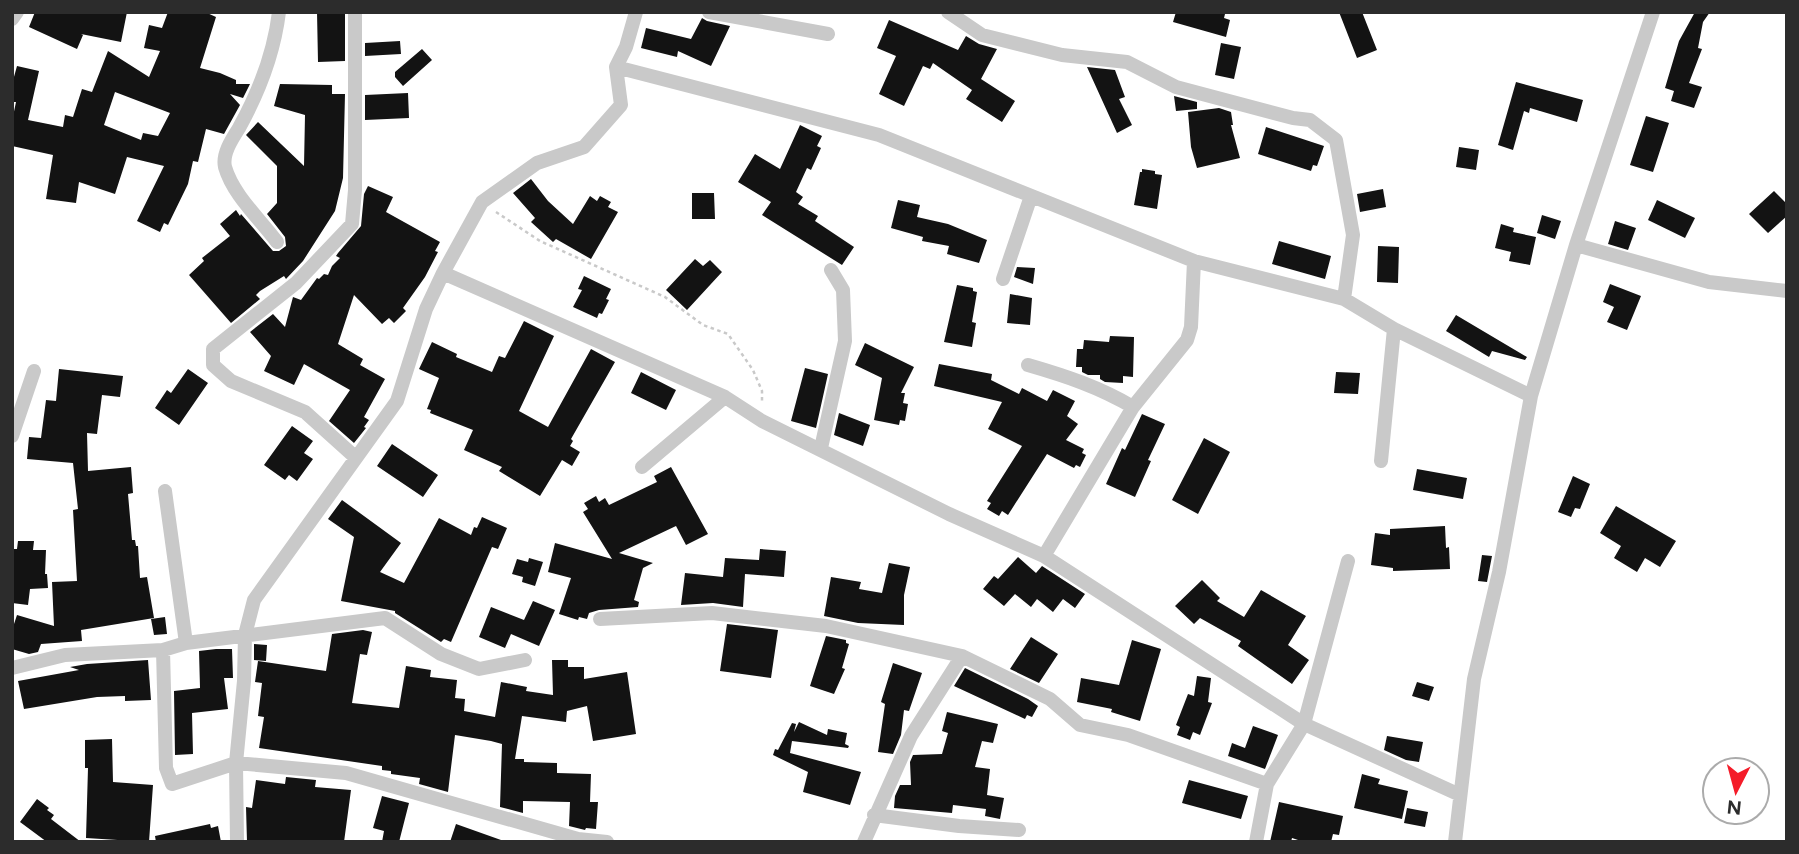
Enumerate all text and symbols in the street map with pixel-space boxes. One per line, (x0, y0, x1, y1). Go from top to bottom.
north arrow (1701, 756, 1771, 826)
text: N (1726, 795, 1743, 820)

